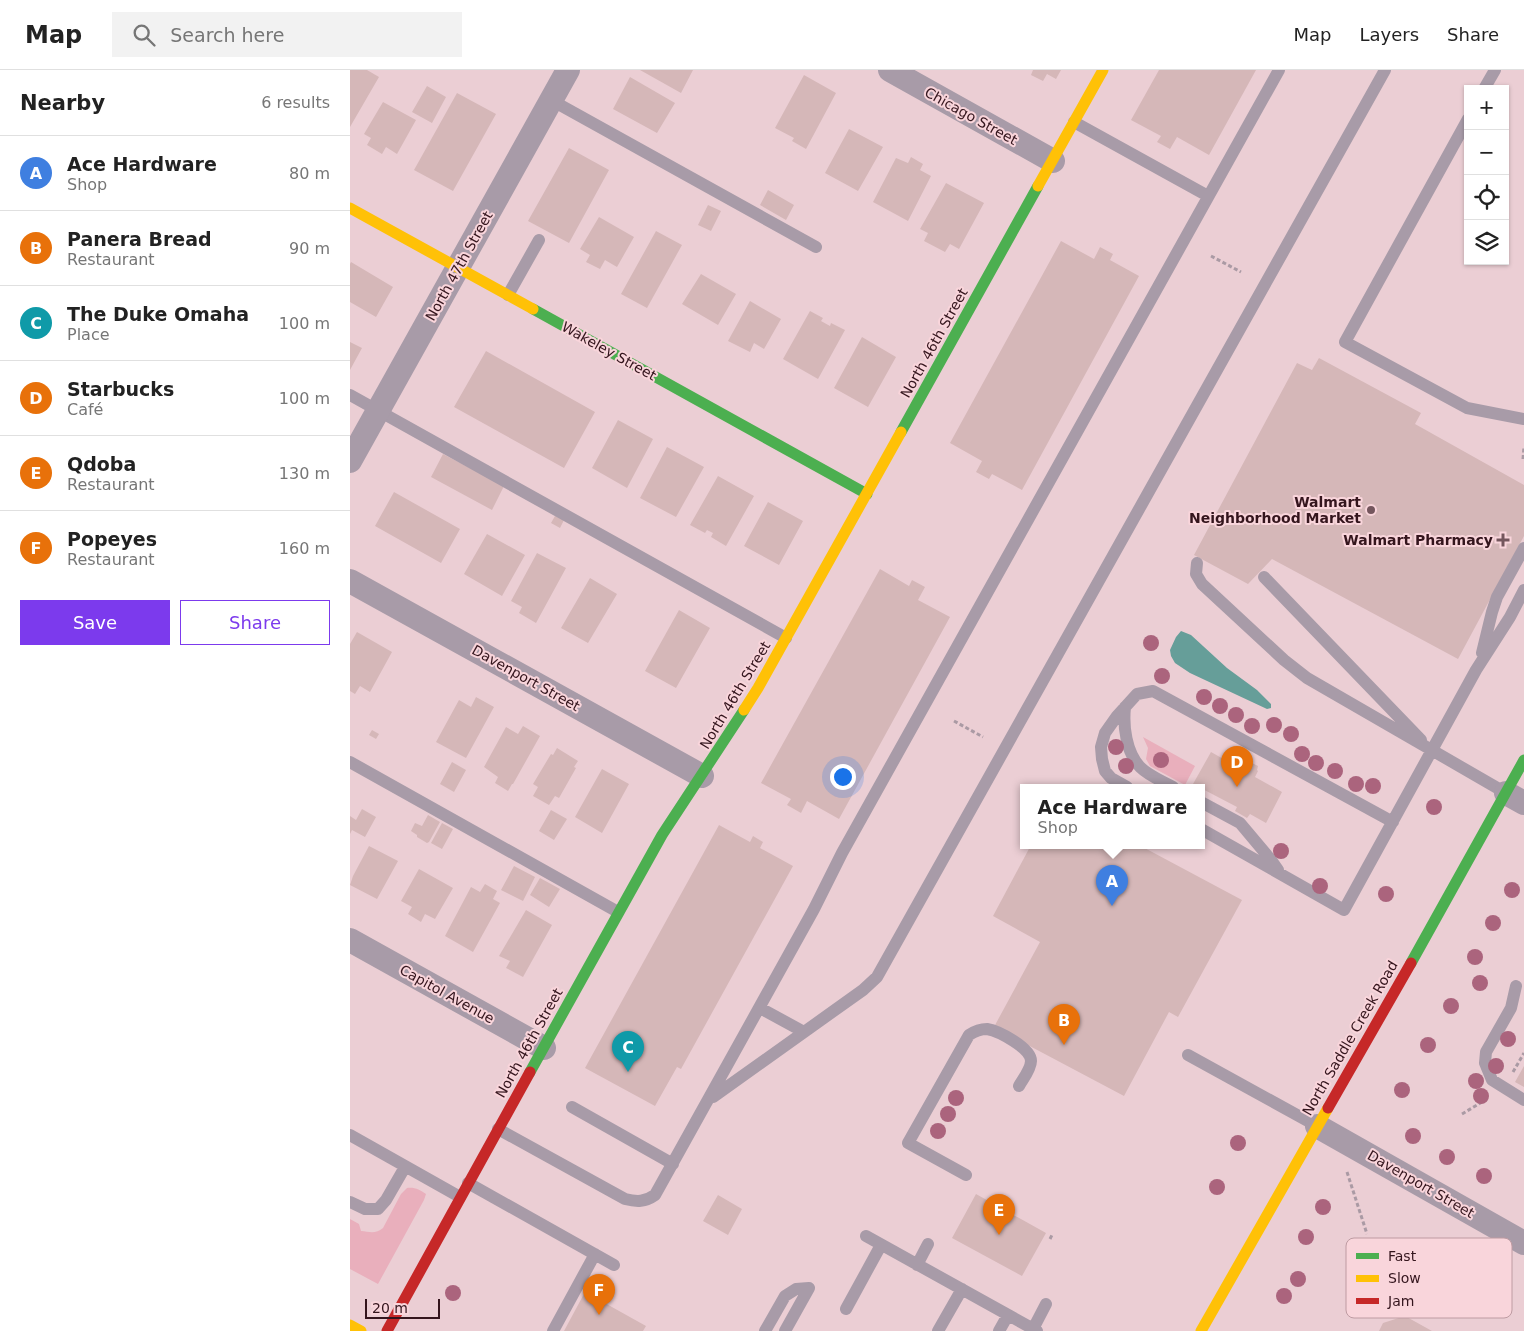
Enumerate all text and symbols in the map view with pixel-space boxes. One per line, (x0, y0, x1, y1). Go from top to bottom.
search box (112, 12, 462, 57)
text: Map (25, 21, 82, 49)
icon: search (130, 21, 158, 49)
text: Search here (170, 24, 284, 46)
text: Map (1293, 24, 1331, 45)
text: Layers (1359, 24, 1419, 45)
text: Share (1447, 24, 1499, 45)
street label: Chicago Street (922, 84, 1020, 148)
map controls (1464, 85, 1509, 265)
button: + (1464, 85, 1509, 130)
text: Nearby (20, 91, 105, 115)
text: 6 results (261, 93, 330, 112)
button: − (1464, 130, 1509, 175)
text: Ace Hardware (67, 153, 217, 175)
text: A (30, 164, 42, 183)
text: 80 m (289, 164, 330, 183)
text: Shop (67, 175, 107, 194)
button: locate (1464, 175, 1509, 220)
street label: North 47th Street (422, 208, 496, 324)
button: layers (1464, 220, 1509, 265)
text: Panera Bread (67, 228, 212, 250)
text: B (30, 239, 42, 258)
text: 90 m (289, 239, 330, 258)
text: Restaurant (67, 250, 155, 269)
street label: North 46th Street (897, 285, 971, 401)
text: The Duke Omaha (67, 303, 249, 325)
text: C (30, 314, 42, 333)
text: 100 m (279, 314, 330, 333)
street label: Wakeley Street (559, 318, 659, 384)
text: Place (67, 325, 110, 344)
text: Starbucks (67, 378, 174, 400)
text: D (29, 389, 43, 408)
text: 100 m (279, 389, 330, 408)
text: Café (67, 400, 103, 419)
text: Qdoba (67, 453, 136, 475)
text: E (31, 464, 41, 483)
text: 130 m (279, 464, 330, 483)
text: Restaurant (67, 475, 155, 494)
place label: Walmart Neighborhood Market (1189, 494, 1361, 526)
marker: Walmart Neighborhood Market (1365, 504, 1377, 516)
text: Popeyes (67, 528, 157, 550)
place label: Walmart Pharmacy (1343, 532, 1493, 548)
marker: Walmart Pharmacy (1497, 534, 1509, 546)
text: F (31, 539, 41, 558)
text: 160 m (279, 539, 330, 558)
text: Restaurant (67, 550, 155, 569)
button: Save (20, 600, 170, 645)
button: Share (180, 600, 330, 645)
street label: North 46th Street (697, 638, 774, 752)
street label: Davenport Street (469, 642, 583, 715)
pin: D (1221, 746, 1253, 787)
your location (830, 764, 856, 790)
popup (1020, 784, 1205, 849)
text: Ace Hardware (1038, 796, 1187, 818)
text: Shop (1038, 818, 1078, 837)
pin: A (1096, 865, 1128, 906)
street label: North Saddle Creek Road (1299, 958, 1401, 1118)
street label: Capitol Avenue (397, 961, 497, 1027)
street label: North 46th Street (492, 985, 566, 1101)
pin: B (1048, 1004, 1080, 1045)
pin: C (612, 1031, 644, 1072)
street label: Davenport Street (1365, 1147, 1478, 1221)
pin: E (983, 1194, 1015, 1235)
legend (1346, 1238, 1512, 1318)
text: Fast (1388, 1248, 1417, 1264)
text: Slow (1388, 1270, 1421, 1286)
pin: F (583, 1274, 615, 1315)
text: Jam (1387, 1293, 1414, 1309)
scale bar (365, 1296, 440, 1319)
text: 20 m (372, 1300, 408, 1316)

